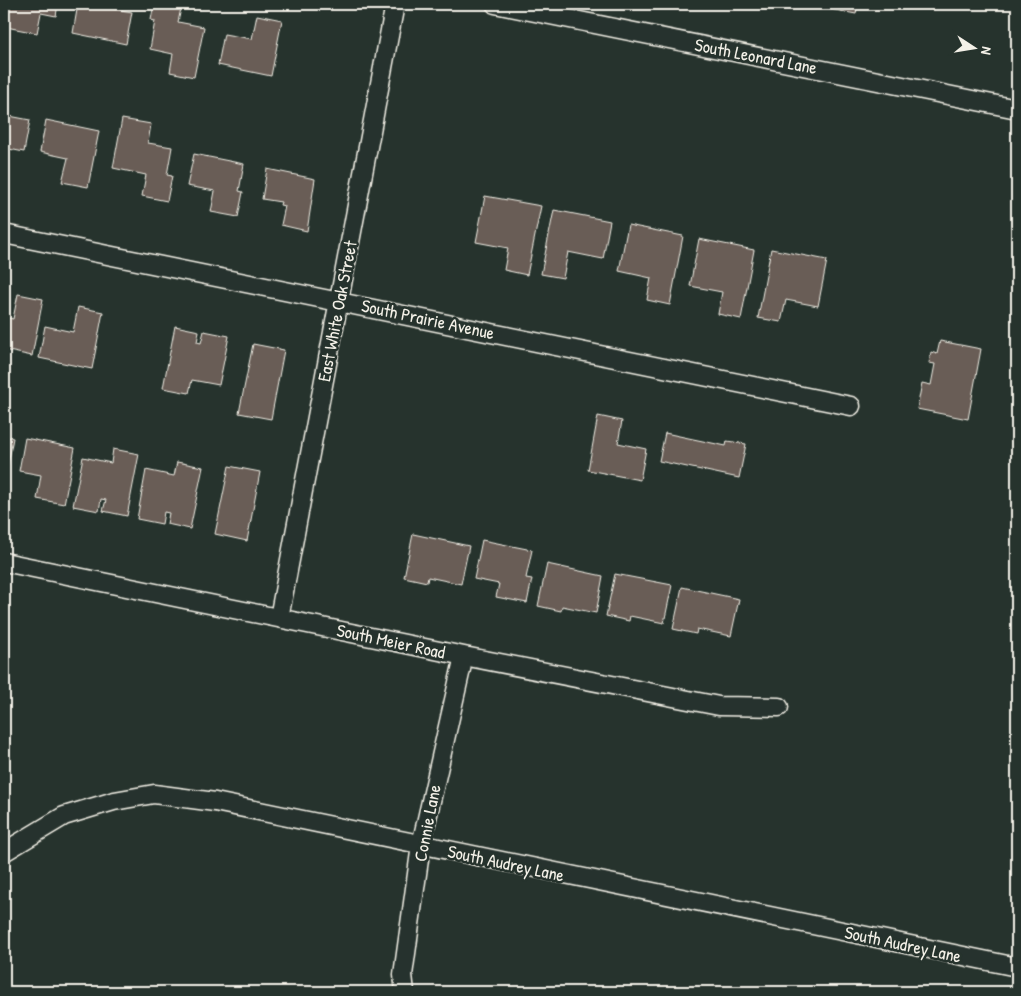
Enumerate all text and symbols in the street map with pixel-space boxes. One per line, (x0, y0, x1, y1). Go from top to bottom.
north arrow (948, 22, 998, 72)
street label: South Leonard Lane (693, 32, 819, 80)
text: N (977, 45, 997, 57)
street label: East White Oak Street (311, 238, 363, 384)
street label: South Prairie Avenue (359, 293, 497, 345)
street label: South Meier Road (334, 617, 448, 665)
street label: Connie Lane (407, 782, 447, 864)
street label: South Audrey Lane (445, 838, 567, 888)
street label: South Audrey Lane (842, 919, 964, 969)

